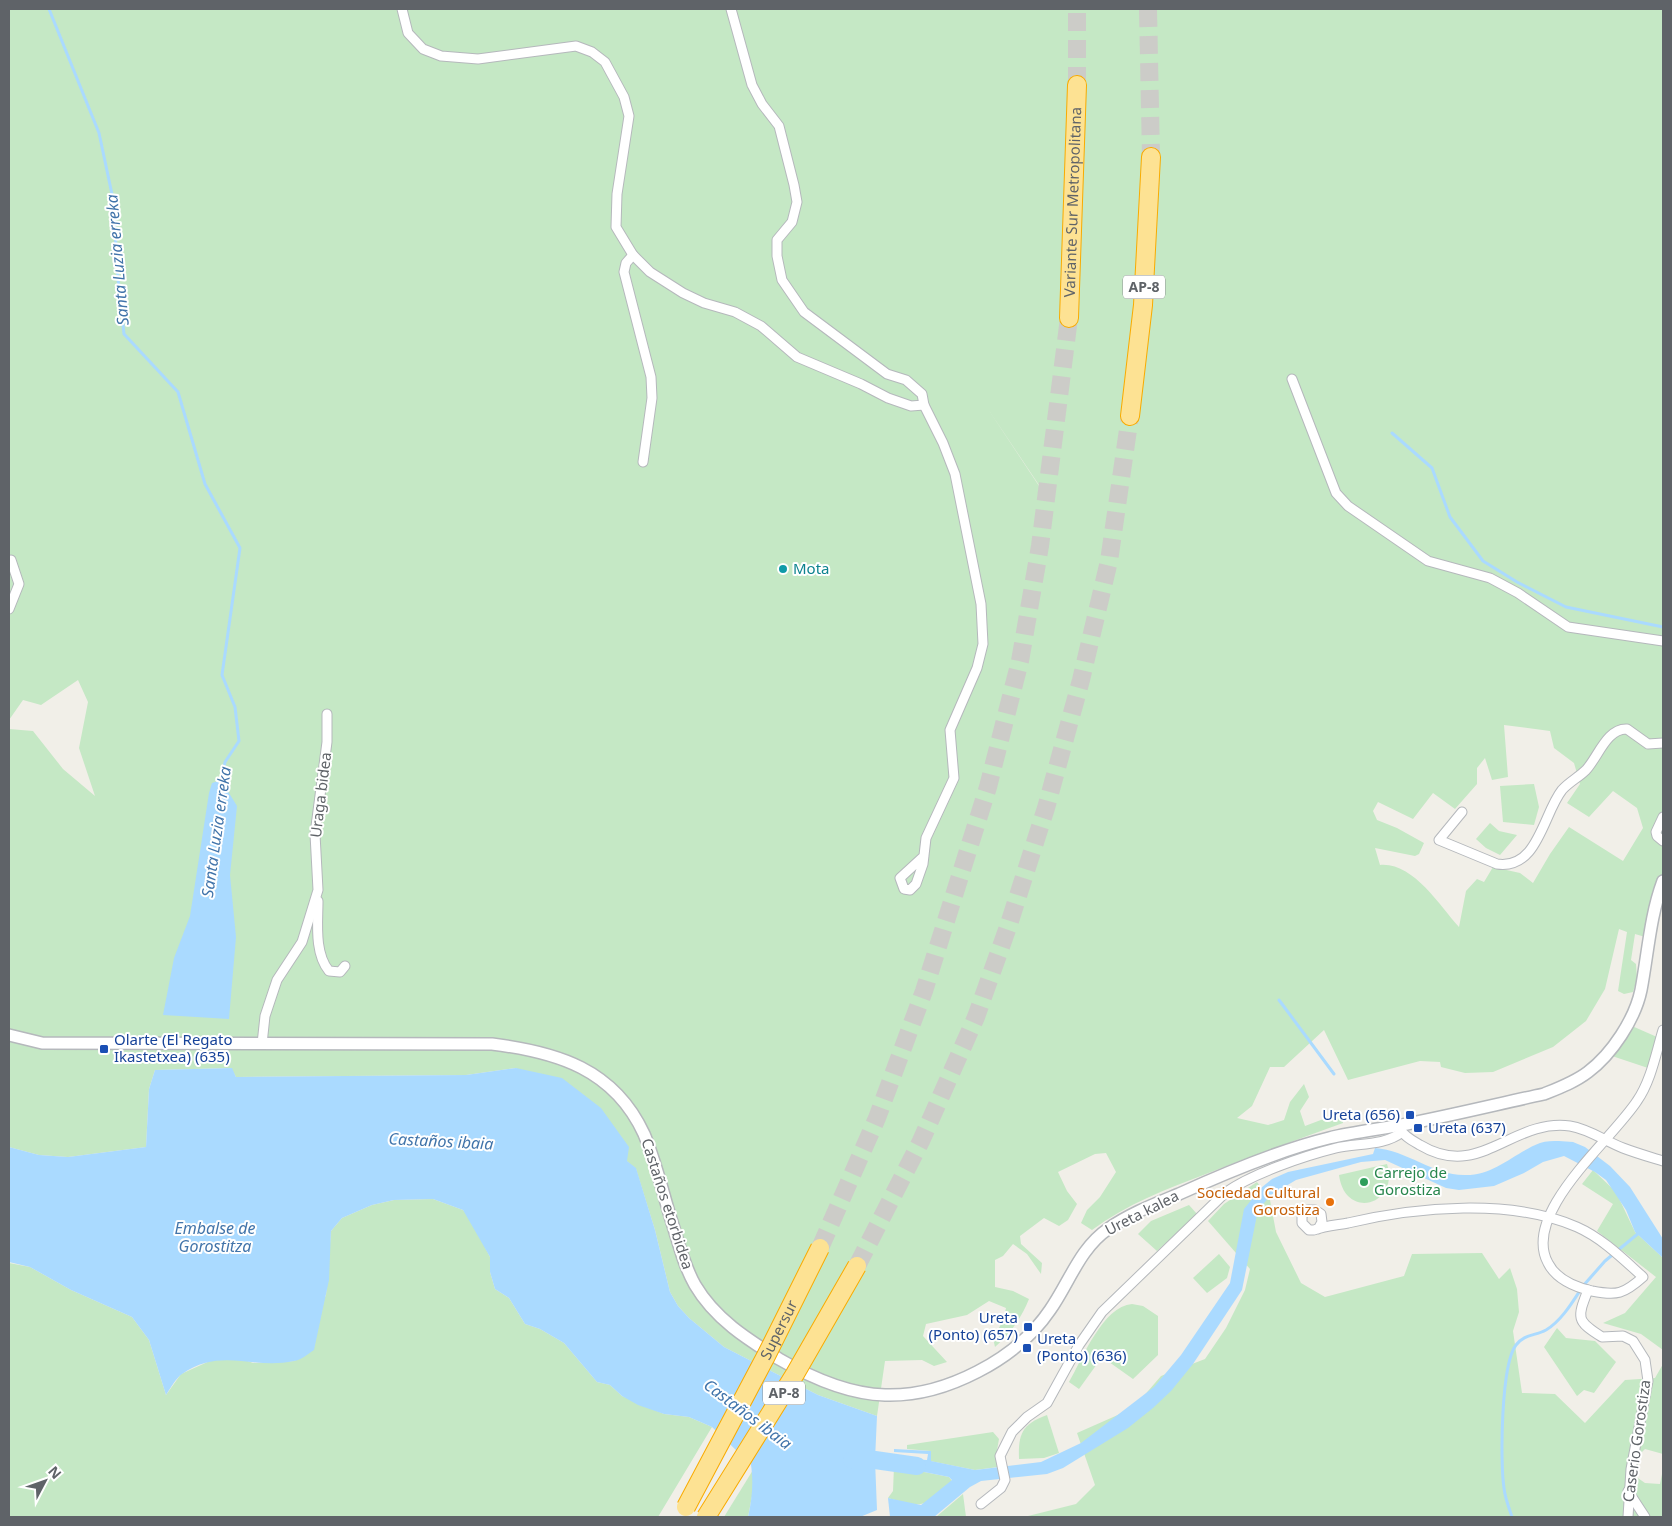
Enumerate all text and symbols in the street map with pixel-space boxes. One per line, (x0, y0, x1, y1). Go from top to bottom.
street label: Variante Sur Metropolitana (1059, 107, 1085, 298)
water label: Santa Luzia erreka (100, 193, 134, 327)
road number: AP-8 (1123, 276, 1165, 298)
place label: Mota (793, 558, 830, 578)
marker: Mota (777, 563, 789, 575)
street label: Uraga bidea (305, 751, 335, 839)
water label: Santa Luzia erreka (196, 765, 236, 899)
place label: Olarte (El Regato Ikastetxea) (635) (114, 1029, 233, 1066)
marker: Olarte (El Regato Ikastetxea) (635) (98, 1043, 110, 1055)
place label: Ureta (656) (1322, 1104, 1400, 1124)
marker: Ureta (656) (1404, 1109, 1416, 1121)
place label: Ureta (637) (1428, 1117, 1506, 1137)
marker: Ureta (637) (1412, 1122, 1424, 1134)
water label: Castaños ibaia (388, 1127, 494, 1155)
street label: Castaños etorbidea (637, 1136, 699, 1272)
place label: Carrejo de Gorostiza (1374, 1162, 1447, 1199)
marker: Carrejo de Gorostiza (1358, 1176, 1370, 1188)
place label: Sociedad Cultural Gorostiza (1197, 1182, 1320, 1219)
street label: Ureta kalea (1101, 1185, 1182, 1239)
marker: Sociedad Cultural Gorostiza (1324, 1196, 1336, 1208)
water label: Embalse de Gorostitza (174, 1217, 256, 1257)
street label: Supersur (755, 1296, 801, 1363)
place label: Ureta (Ponto) (657) (928, 1307, 1018, 1344)
marker: Ureta (Ponto) (657) (1022, 1321, 1034, 1333)
place label: Ureta (Ponto) (636) (1037, 1328, 1127, 1365)
marker: Ureta (Ponto) (636) (1021, 1342, 1033, 1354)
water label: Castaños ibaia (700, 1374, 796, 1454)
street label: Caserio Gorostiza (1618, 1378, 1655, 1503)
road number: AP-8 (763, 1382, 805, 1405)
north arrow (20, 1456, 70, 1506)
text: N (44, 1462, 66, 1483)

